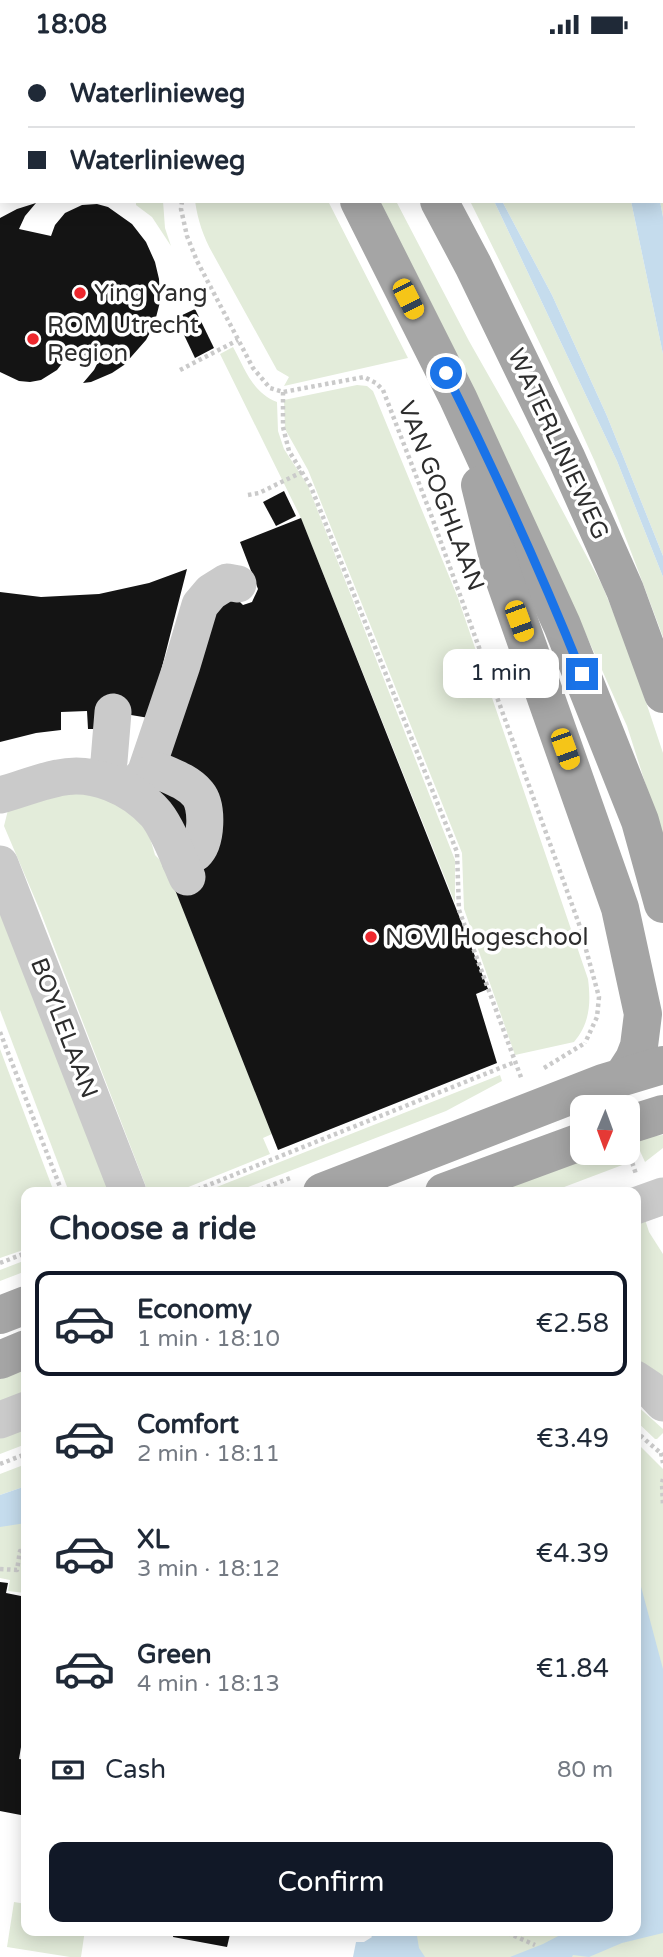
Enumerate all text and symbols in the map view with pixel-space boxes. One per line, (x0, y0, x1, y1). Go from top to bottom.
text: 18:08 (35, 9, 107, 40)
text: Waterlinieweg (70, 78, 245, 109)
text: Waterlinieweg (70, 145, 245, 176)
car (390, 276, 427, 322)
place label: Ying Yang (94, 279, 208, 308)
marker: Ying Yang (72, 285, 88, 301)
place label: ROM Utrecht Region (47, 311, 199, 368)
marker: ROM Utrecht Region (25, 331, 41, 347)
street label: WATERLINIEWEG (501, 344, 615, 544)
route start (430, 357, 462, 389)
street label: VAN GOGHLAAN (391, 397, 491, 595)
car (502, 598, 537, 644)
callout: 1 min (442, 649, 558, 699)
route end (566, 658, 598, 690)
text: 1 min (470, 659, 532, 687)
car (548, 726, 583, 772)
place label: NOVI Hogeschool (385, 923, 588, 952)
marker: NOVI Hogeschool (363, 929, 379, 945)
street label: BOYLELAAN (24, 954, 104, 1102)
north arrow (570, 1095, 640, 1165)
map controls (570, 1095, 640, 1165)
text: Choose a ride (49, 1210, 256, 1248)
icon: car (53, 1292, 116, 1355)
text: Economy (137, 1294, 252, 1325)
text: €2.58 (536, 1308, 609, 1339)
text: 1 min · 18:10 (137, 1325, 280, 1353)
icon: car (53, 1407, 116, 1470)
text: Comfort (137, 1409, 239, 1440)
text: €3.49 (536, 1423, 609, 1454)
text: 2 min · 18:11 (137, 1440, 280, 1468)
icon: car (53, 1522, 116, 1585)
text: XL (137, 1524, 169, 1555)
text: €4.39 (536, 1538, 609, 1569)
text: 3 min · 18:12 (137, 1555, 280, 1583)
icon: car (53, 1637, 116, 1700)
text: Green (137, 1639, 212, 1670)
text: €1.84 (536, 1653, 609, 1684)
text: 4 min · 18:13 (137, 1670, 280, 1698)
icon: cash (49, 1751, 87, 1789)
text: Cash (105, 1754, 166, 1785)
text: 80 m (557, 1756, 613, 1784)
button: Confirm (49, 1842, 613, 1922)

